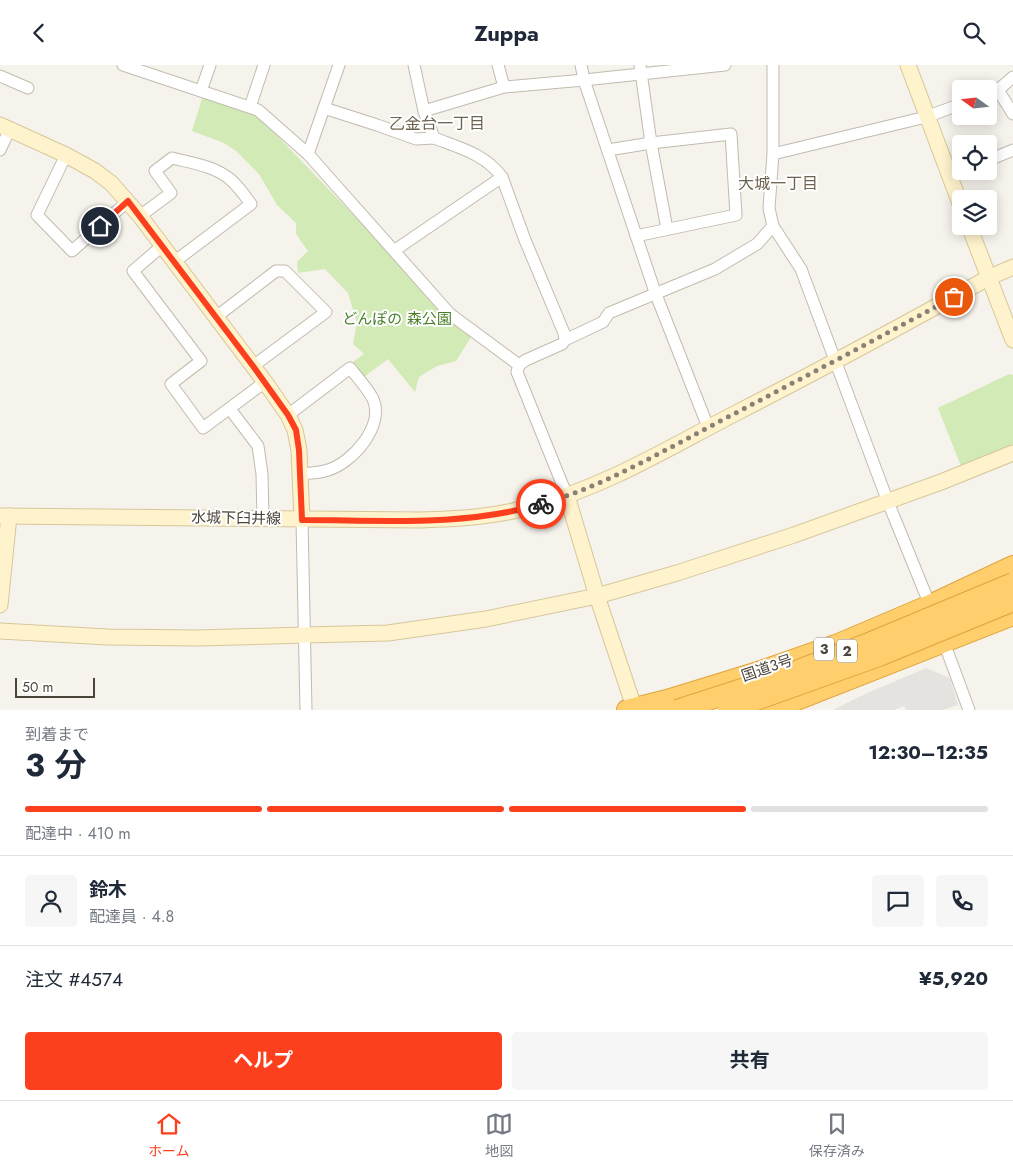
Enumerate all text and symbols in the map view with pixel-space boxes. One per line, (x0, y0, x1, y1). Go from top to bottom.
text: Zuppa (474, 17, 539, 49)
icon: back (25, 19, 53, 47)
icon: search (960, 19, 988, 47)
north arrow (952, 80, 998, 125)
map controls (952, 80, 997, 235)
district label: 乙金台一丁目 (389, 112, 485, 135)
button: locate (952, 135, 997, 180)
district label: 大城一丁目 (738, 172, 818, 195)
button: layers (952, 190, 997, 235)
pin (79, 205, 121, 247)
icon: home (86, 212, 114, 240)
pin (933, 276, 975, 318)
icon: bag (940, 283, 968, 311)
park label: どんぽの 森公園 (342, 308, 452, 330)
courier (516, 479, 566, 529)
icon: bike (527, 490, 555, 518)
street label: 水城下臼井線 (191, 506, 281, 530)
road number: 3 (814, 637, 834, 661)
road number: 2 (837, 639, 857, 663)
street label: 国道3号 (738, 649, 796, 687)
scale bar (15, 675, 95, 698)
text: 50 m (22, 677, 53, 697)
text: 到着まで (25, 723, 89, 746)
text: 12:30–12:35 (868, 739, 988, 766)
text: 3 分 (25, 742, 86, 788)
text: 配達中 · 410 m (25, 822, 131, 845)
button: person (25, 875, 77, 927)
button: chat (872, 875, 924, 927)
button: phone (936, 875, 988, 927)
text: 鈴木 (89, 876, 127, 903)
text: 配達員 · 4.8 (89, 905, 174, 928)
text: ¥5,920 (919, 965, 988, 992)
text: 注文 #4574 (25, 966, 123, 993)
button: ヘルプ (25, 1032, 502, 1090)
button: 共有 (512, 1032, 988, 1090)
tab: ホーム (148, 1110, 189, 1161)
tab: 地図 (485, 1110, 513, 1161)
tab: 保存済み (809, 1110, 865, 1161)

